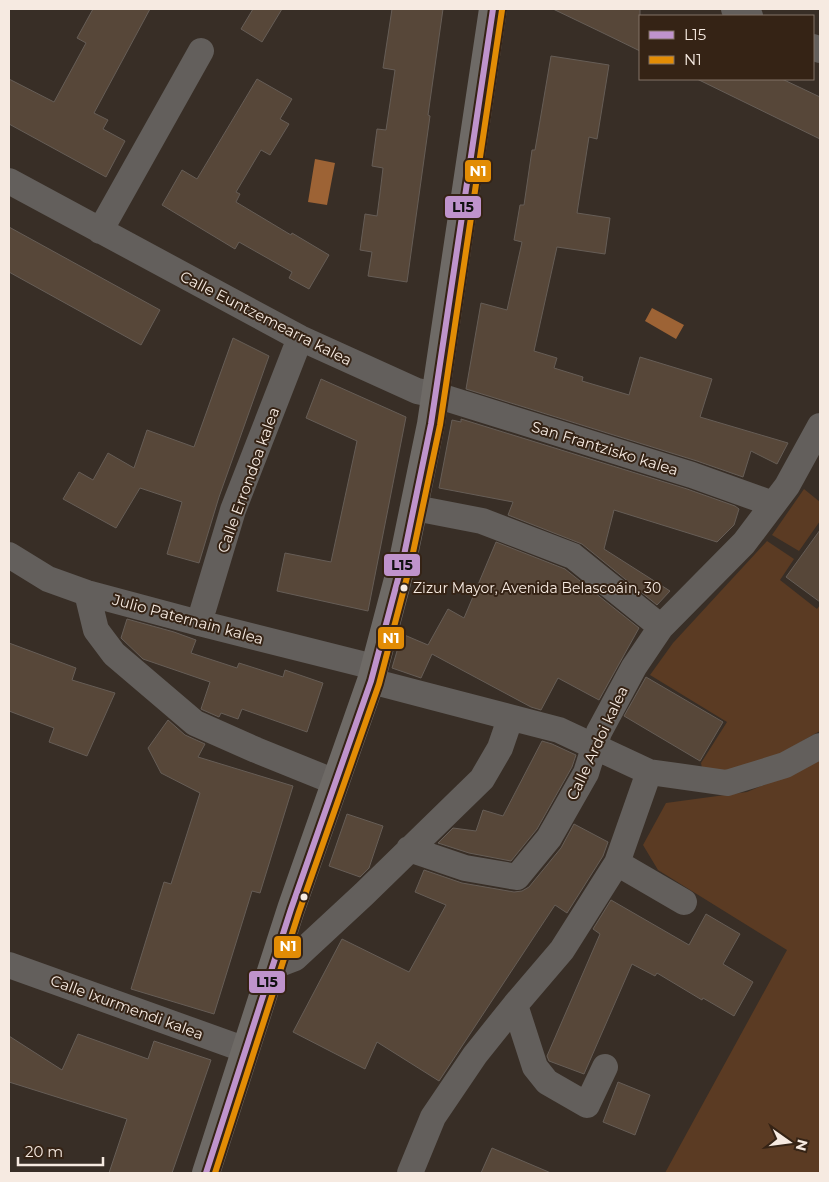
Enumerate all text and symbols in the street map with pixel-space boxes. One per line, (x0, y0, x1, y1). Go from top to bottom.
legend (639, 15, 814, 80)
text: L15 (684, 25, 706, 44)
text: N1 (684, 50, 702, 69)
line badge: N1 (464, 159, 492, 183)
text: N1 (470, 162, 486, 180)
line badge: L15 (444, 195, 482, 219)
text: L15 (452, 198, 474, 216)
street label: Calle Euntzemearra kalea (177, 266, 355, 370)
street label: Calle Errondoa kalea (213, 405, 283, 555)
street label: San Frantzisko kalea (529, 417, 681, 479)
line badge: L15 (383, 553, 421, 577)
text: L15 (391, 556, 413, 574)
place label: Zizur Mayor, Avenida Belascoáin, 30 (413, 579, 661, 597)
marker: Zizur Mayor, Avenida Belascoáin, 30 (399, 583, 409, 593)
street label: Julio Paternain kalea (109, 589, 266, 648)
line badge: N1 (377, 626, 405, 650)
text: N1 (383, 629, 399, 647)
street label: Calle Ardoi kalea (562, 683, 632, 803)
unlabelled marker (299, 892, 309, 902)
line badge: N1 (273, 935, 302, 959)
text: N1 (280, 937, 296, 955)
street label: Calle Ixurmendi kalea (48, 970, 206, 1044)
line badge: L15 (248, 970, 286, 994)
text: L15 (256, 973, 278, 991)
north arrow (764, 1117, 814, 1167)
scale bar (18, 1134, 102, 1166)
text: N (792, 1137, 812, 1153)
text: 20 m (25, 1142, 63, 1161)

